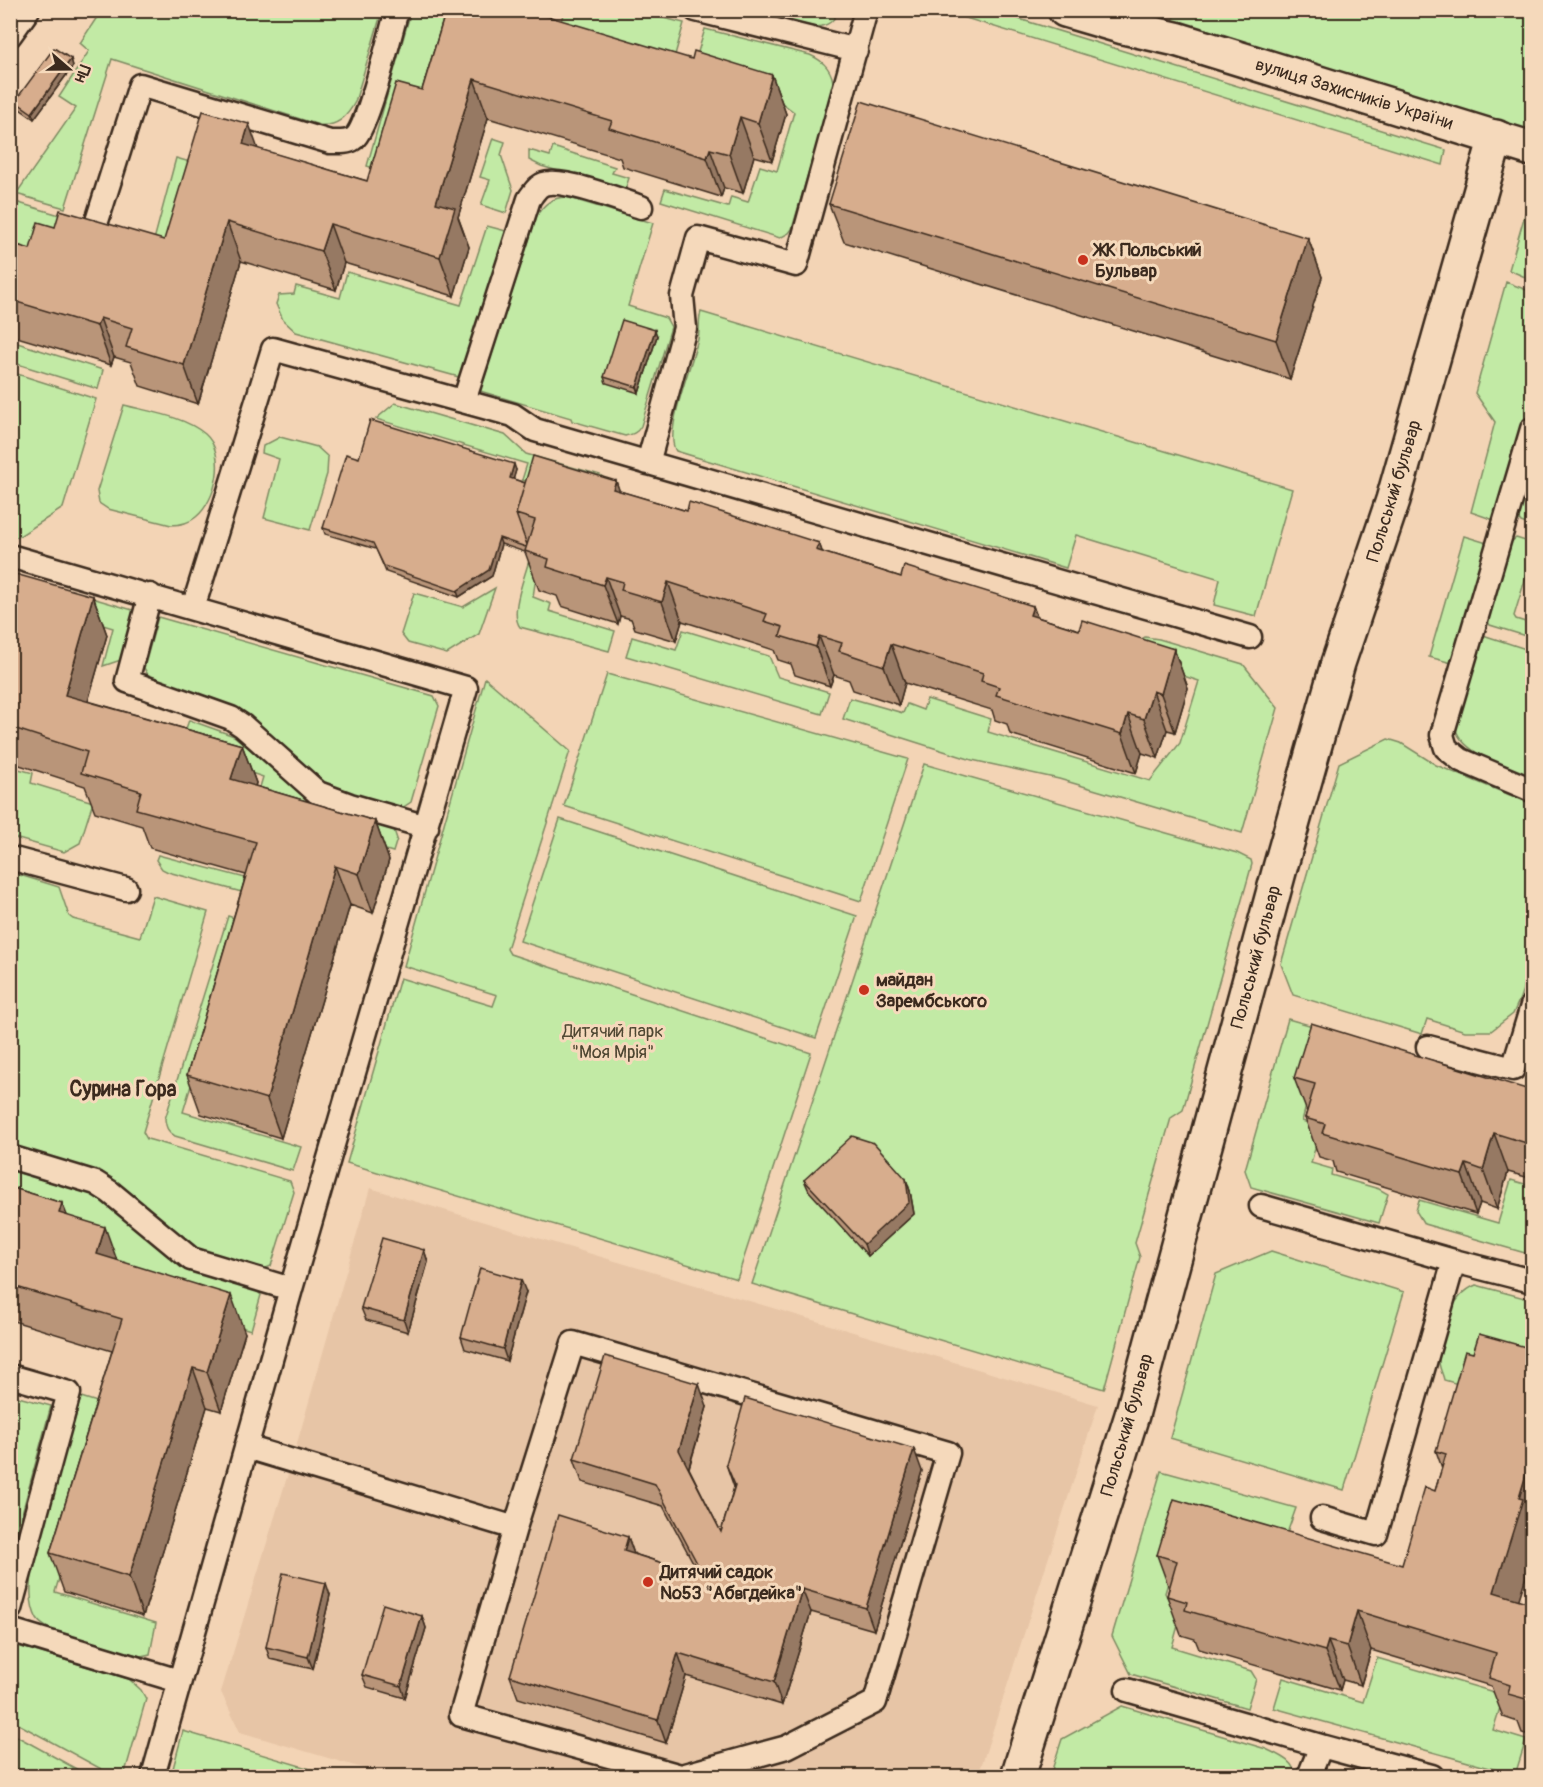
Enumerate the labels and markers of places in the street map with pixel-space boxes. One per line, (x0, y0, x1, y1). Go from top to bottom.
place label: ЖК Польський Бульвар (1092, 239, 1202, 283)
marker: ЖК Польський Бульвар (1076, 253, 1090, 267)
place label: майдан Зарембського (876, 969, 987, 1013)
marker: майдан Зарембського (857, 983, 871, 997)
place label: Дитячий садок №53 "Абвгдейка" (659, 1561, 802, 1605)
marker: Дитячий садок №53 "Абвгдейка" (641, 1575, 655, 1589)

